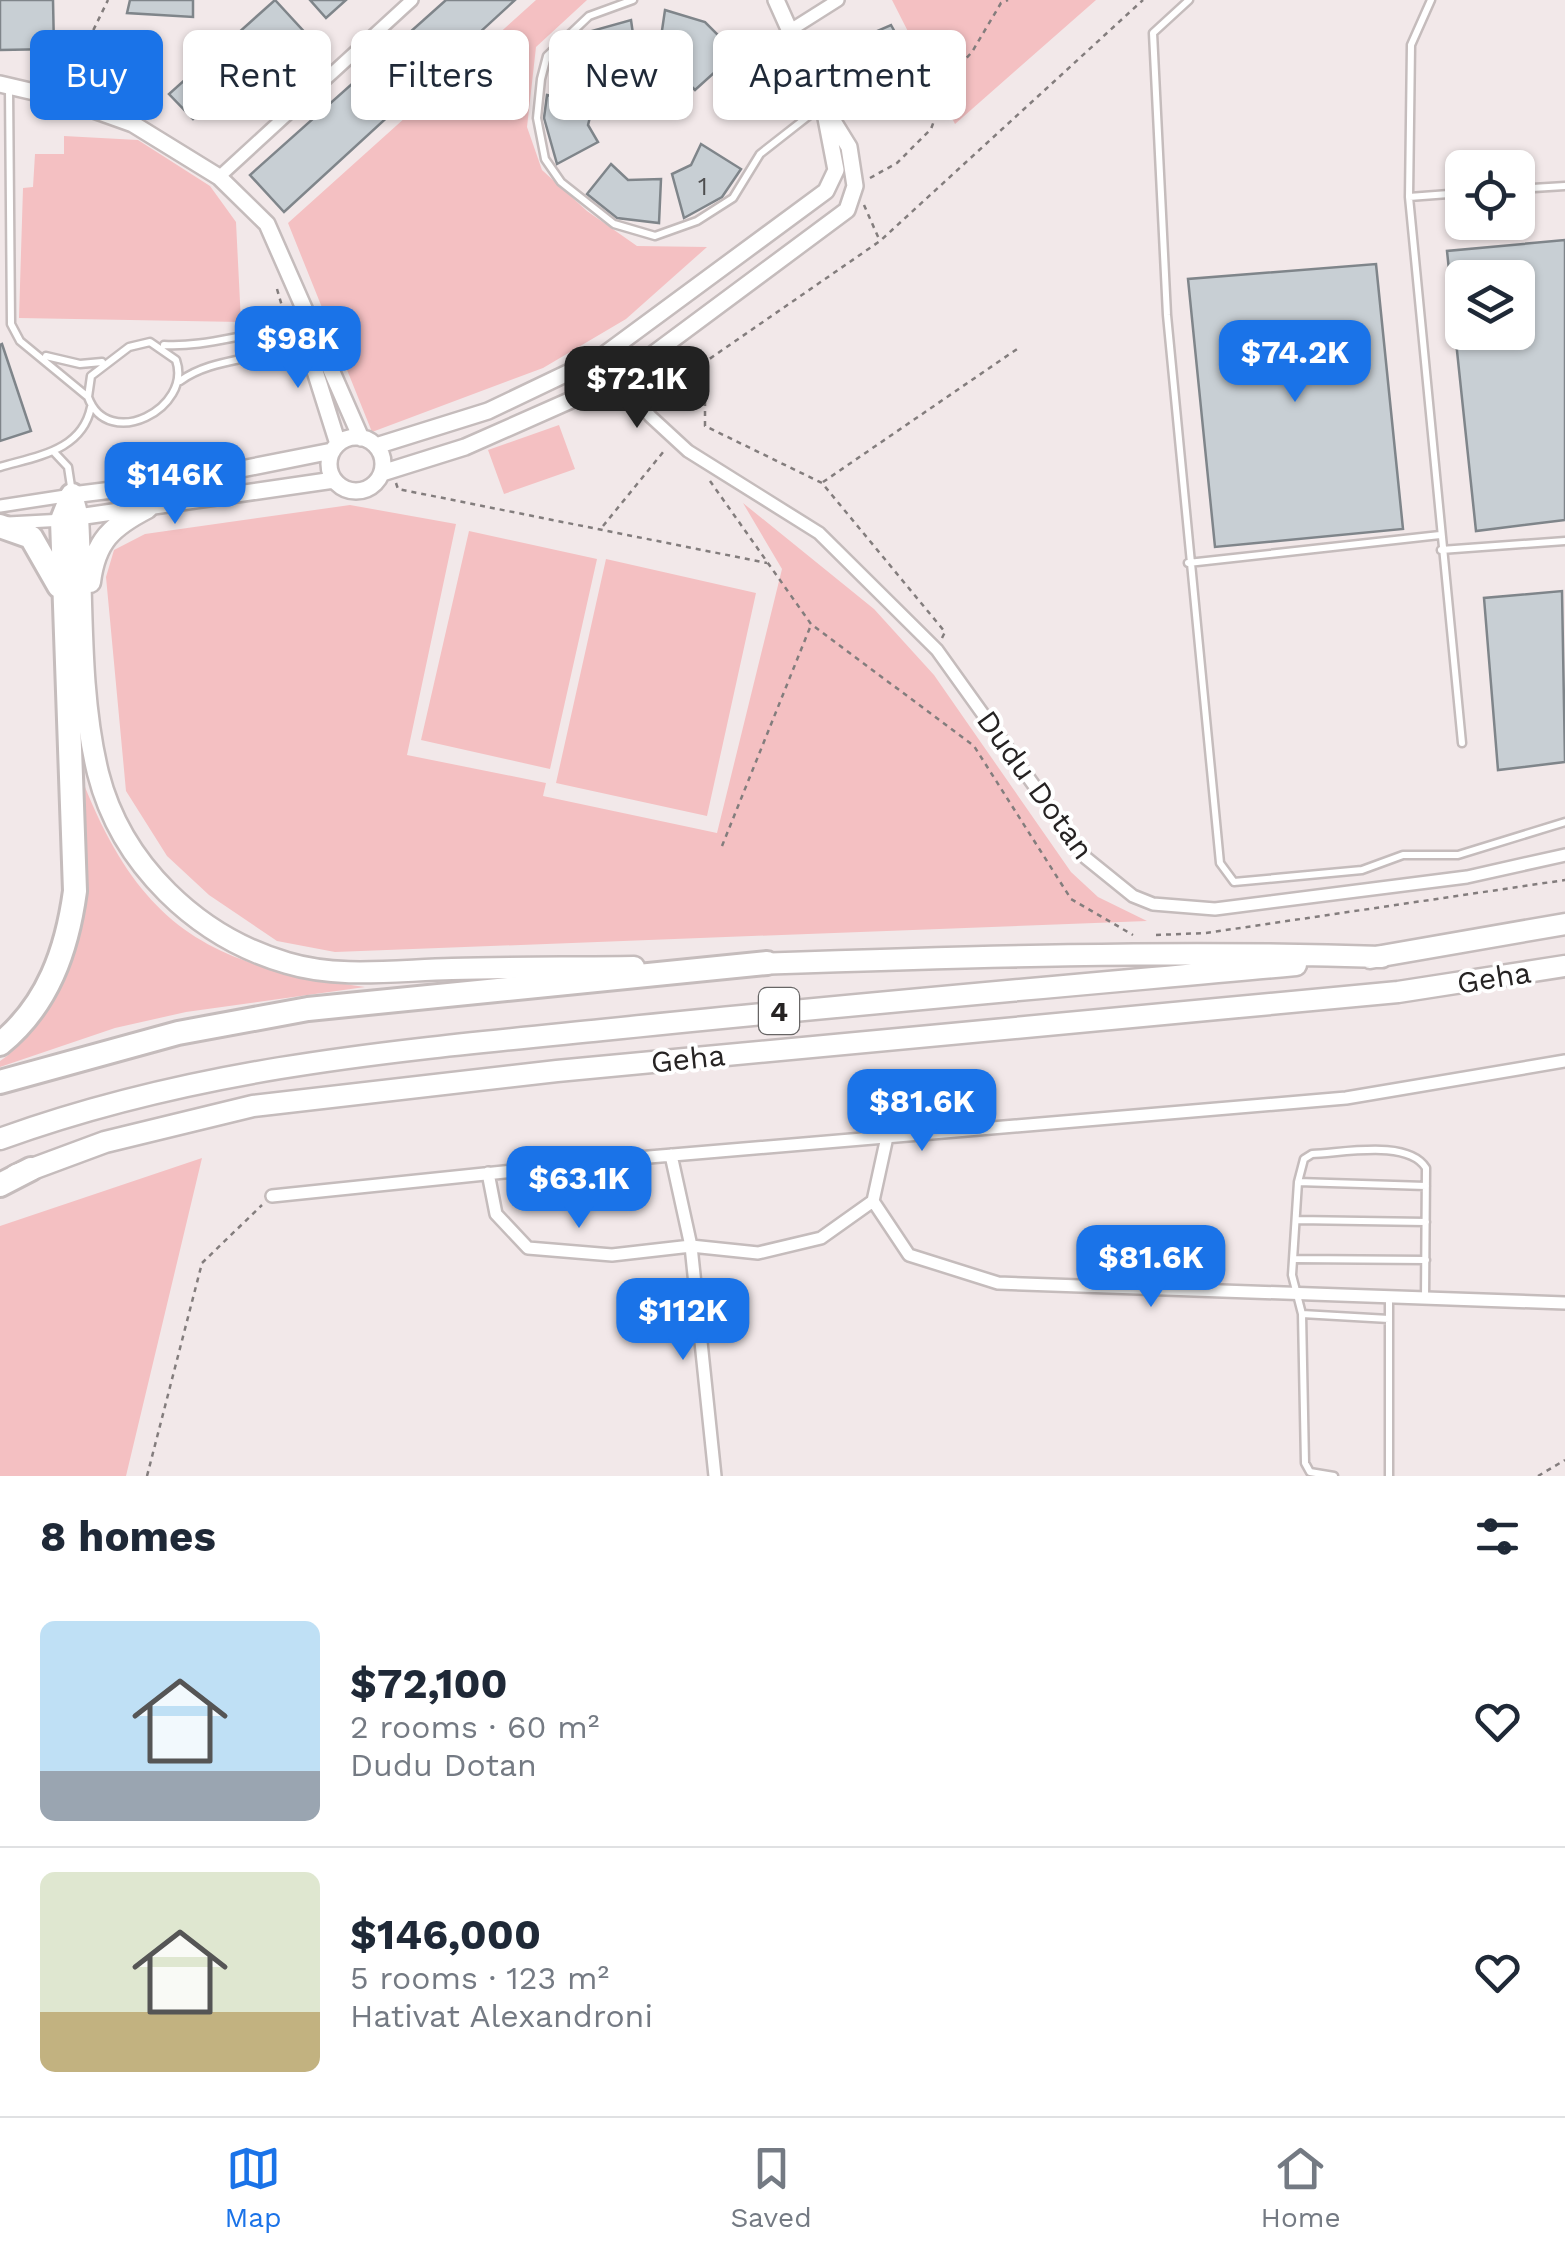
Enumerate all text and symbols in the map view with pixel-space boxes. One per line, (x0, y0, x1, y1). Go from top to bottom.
chip: Buy (30, 30, 163, 120)
chip: Rent (183, 30, 331, 120)
chip: Filters (351, 30, 529, 120)
chip: New (549, 30, 693, 120)
chip: Apartment (713, 30, 966, 120)
map controls (1445, 150, 1535, 350)
button: locate (1445, 150, 1535, 240)
house number: 1 (698, 172, 708, 201)
button: layers (1445, 260, 1535, 350)
pin: $98K (239, 306, 357, 391)
text: $98K (257, 319, 339, 357)
pin: $74.2K (1214, 320, 1376, 405)
text: $74.2K (1241, 333, 1349, 371)
pin: $72.1K (556, 346, 718, 431)
text: $72.1K (586, 359, 688, 397)
pin: $146K (105, 442, 245, 527)
text: $146K (127, 455, 223, 493)
street label: Dudu Dotan (970, 704, 1101, 866)
street label: Geha (1454, 954, 1534, 1001)
road number: 4 (759, 988, 799, 1034)
street label: Geha (649, 1037, 727, 1080)
pin: $81.6K (841, 1069, 1003, 1154)
text: $81.6K (869, 1082, 975, 1120)
pin: $63.1K (498, 1146, 660, 1231)
text: $63.1K (528, 1159, 630, 1197)
pin: $81.6K (1070, 1225, 1232, 1310)
text: $81.6K (1098, 1238, 1204, 1276)
pin: $112K (613, 1278, 753, 1363)
text: $112K (638, 1291, 728, 1329)
icon: filters (1470, 1509, 1525, 1564)
text: 8 homes (40, 1512, 216, 1561)
text: $72,100 (350, 1659, 508, 1708)
icon: home (120, 1661, 240, 1781)
icon: heart (1470, 1694, 1525, 1749)
text: 2 rooms · 60 m² (350, 1708, 599, 1746)
text: Dudu Dotan (350, 1746, 537, 1784)
text: $146,000 (350, 1910, 541, 1959)
icon: home (120, 1912, 240, 2032)
icon: heart (1470, 1945, 1525, 2000)
text: 5 rooms · 123 m² (350, 1959, 609, 1997)
text: Hativat Alexandroni (350, 1997, 653, 2035)
tab: Map (224, 2141, 282, 2234)
tab: Saved (730, 2141, 812, 2234)
tab: Home (1261, 2141, 1341, 2234)

